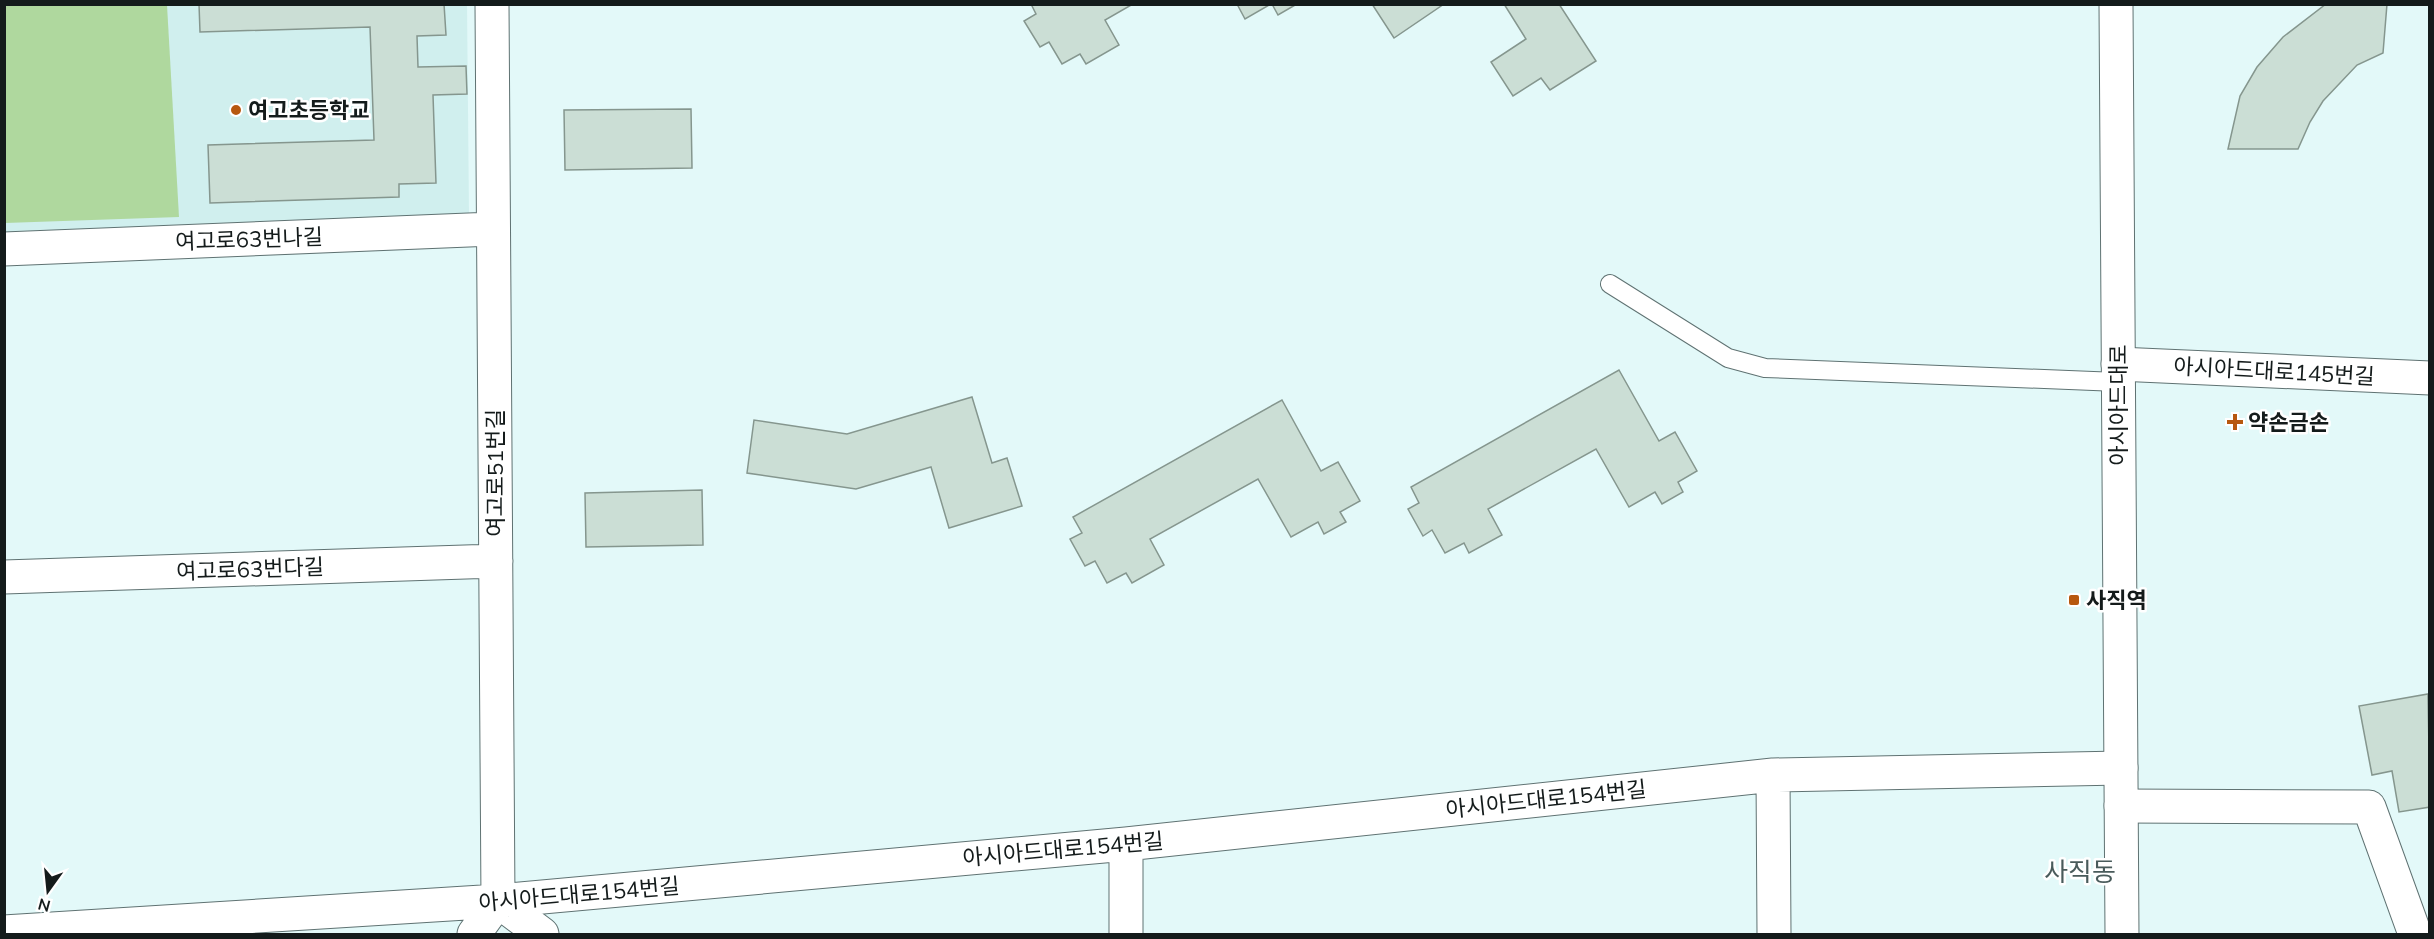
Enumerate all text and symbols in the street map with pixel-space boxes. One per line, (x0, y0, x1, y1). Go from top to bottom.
place label: 여고초등학교 (248, 96, 369, 124)
marker: 여고초등학교 (229, 103, 243, 117)
street label: 여고로63번나길 (175, 222, 323, 256)
street label: 아시아드대로 (2104, 344, 2132, 466)
street label: 아시아드대로145번길 (2173, 352, 2375, 390)
place label: 약손금손 (2248, 408, 2329, 436)
street label: 여고로51번길 (481, 409, 509, 537)
marker: 약손금손 (2226, 413, 2244, 431)
street label: 여고로63번다길 (176, 552, 324, 586)
place label: 사직역 (2086, 586, 2147, 614)
marker: 사직역 (2067, 593, 2081, 607)
street label: 아시아드대로154번길 (1444, 775, 1648, 823)
street label: 아시아드대로154번길 (961, 826, 1165, 872)
district label: 사직동 (2044, 855, 2116, 888)
north arrow (18, 861, 78, 921)
street label: 아시아드대로154번길 (477, 871, 681, 917)
text: N (36, 894, 53, 917)

